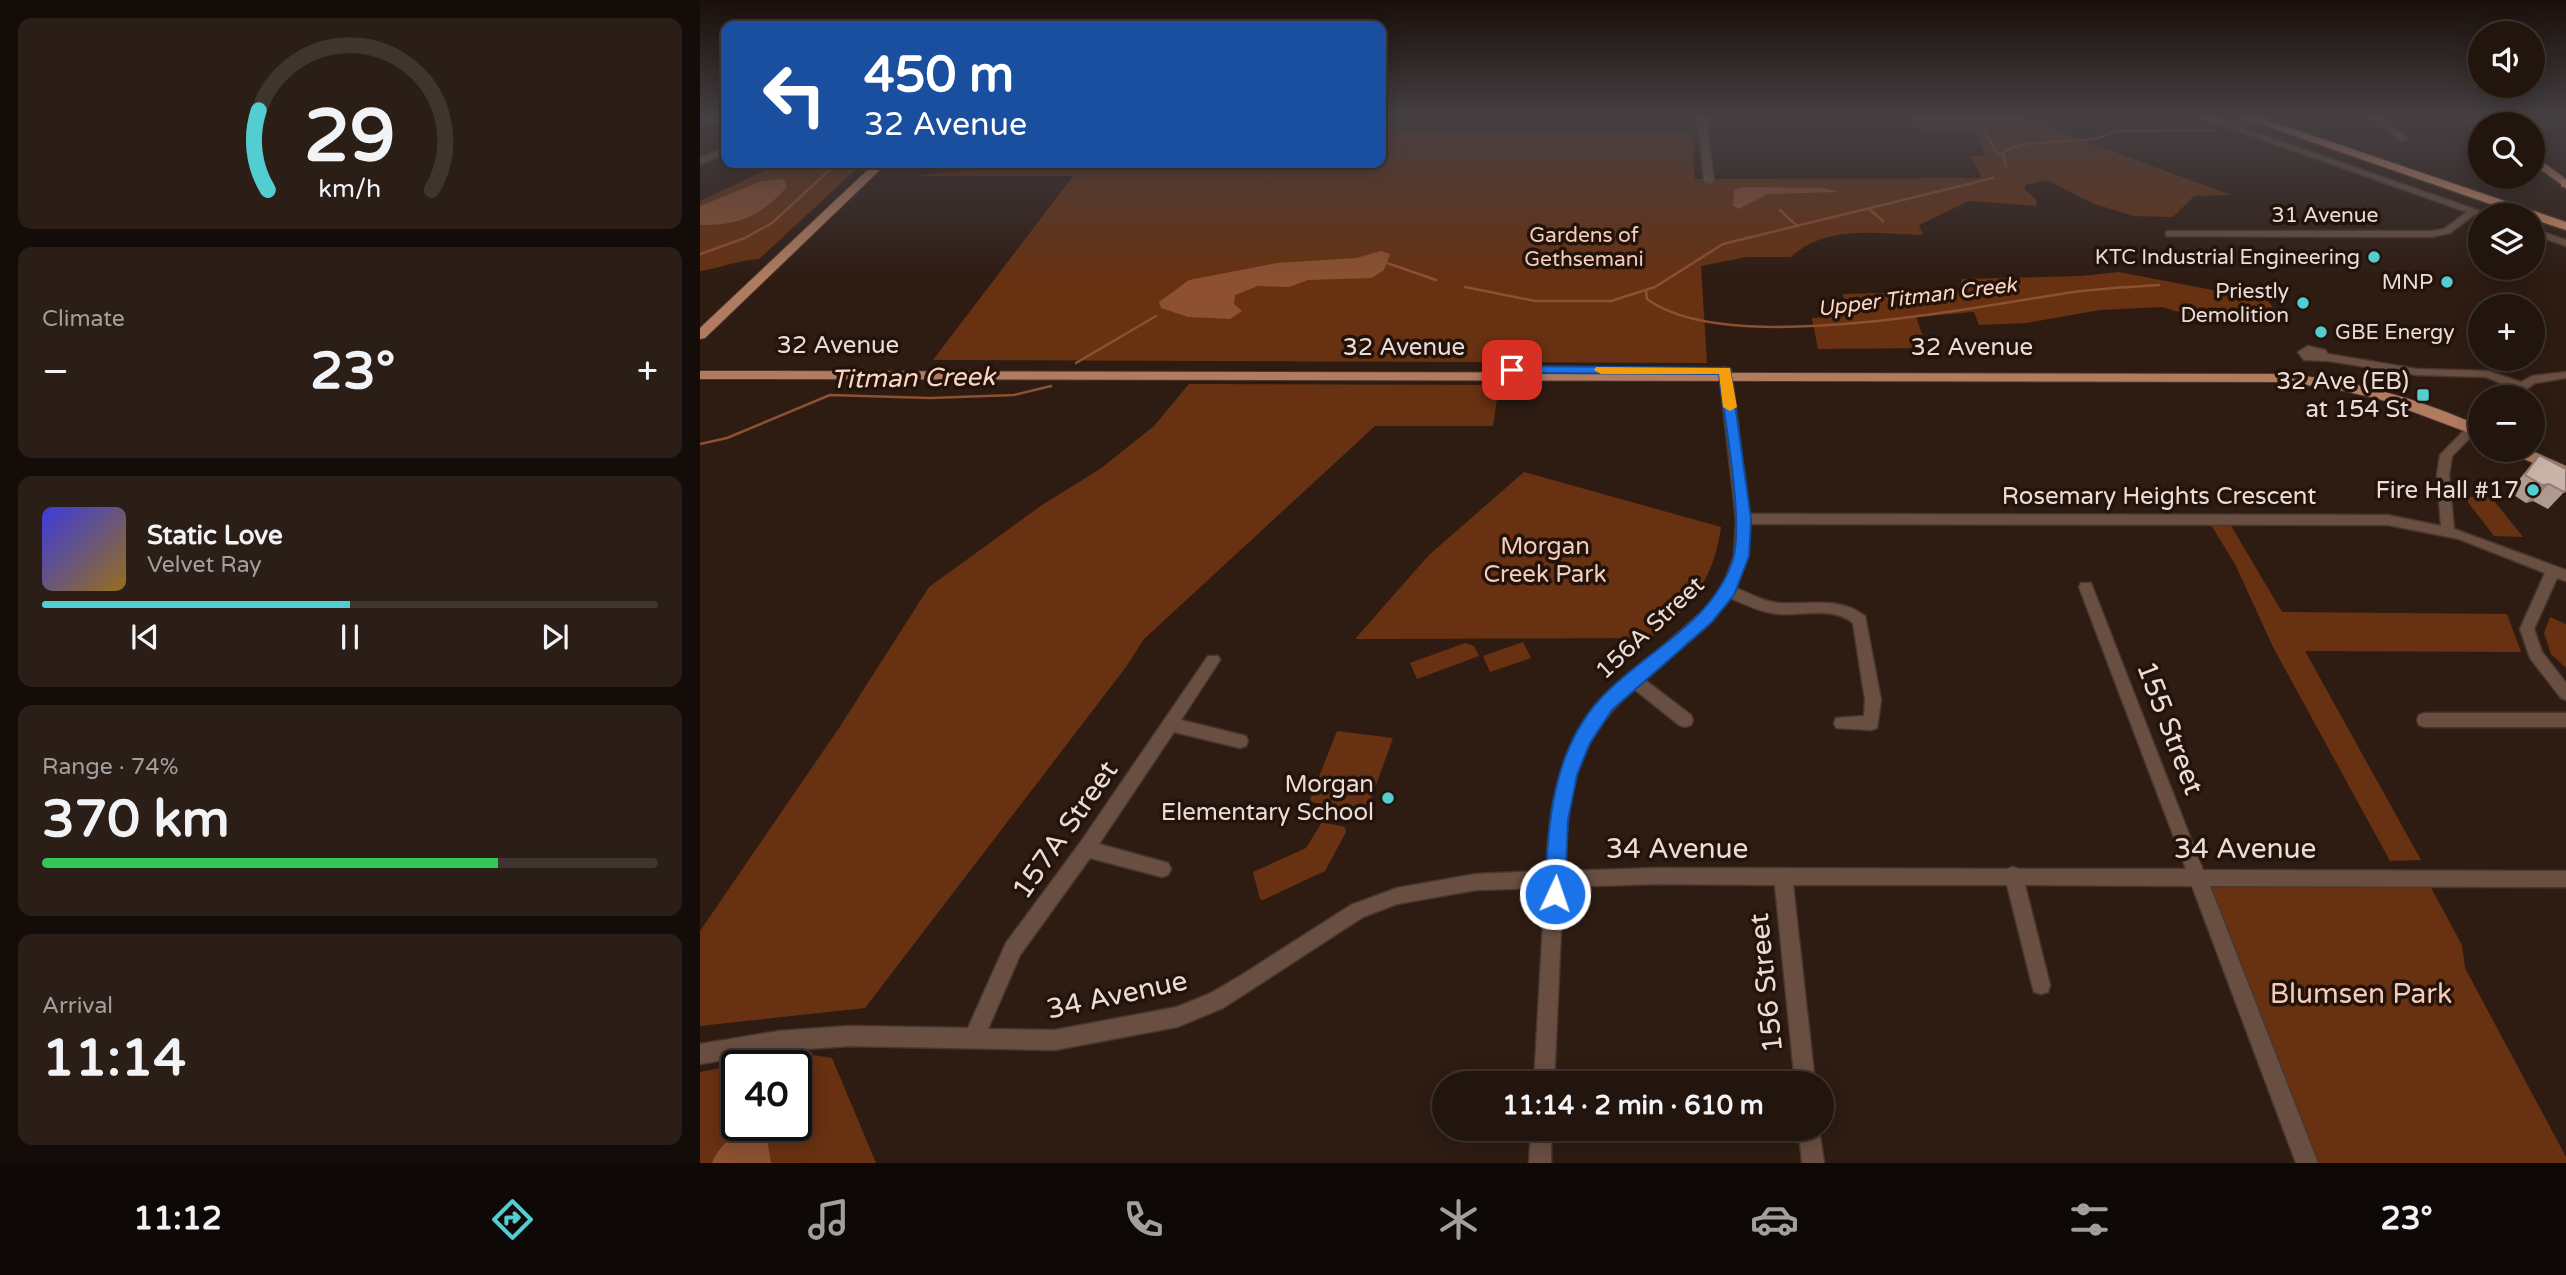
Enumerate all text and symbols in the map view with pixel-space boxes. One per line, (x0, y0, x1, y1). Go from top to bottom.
map controls (2468, 21, 2545, 462)
button: sound (2468, 21, 2545, 98)
text: 450 m (864, 46, 1014, 105)
icon: left (749, 49, 840, 140)
text: 29 (304, 93, 396, 181)
text: 32 Avenue (864, 106, 1027, 144)
button: search (2468, 112, 2545, 189)
text: km/h (319, 173, 381, 203)
street label: 31 Avenue (2272, 203, 2379, 228)
button: layers (2468, 203, 2545, 280)
park label: Gardens of Gethsemani (1524, 223, 1644, 272)
place label: KTC Industrial Engineering (2095, 245, 2360, 270)
marker: KTC Industrial Engineering (2366, 249, 2382, 265)
place label: MNP (2382, 270, 2433, 295)
water label: Upper Titman Creek (1816, 272, 2019, 322)
marker: MNP (2439, 274, 2455, 290)
place label: Priestly Demolition (2180, 279, 2289, 328)
button: + (2468, 294, 2545, 371)
marker: Priestly Demolition (2295, 295, 2311, 311)
text: Climate (42, 305, 125, 333)
place label: GBE Energy (2335, 320, 2455, 345)
marker: GBE Energy (2313, 324, 2329, 340)
street label: 32 Avenue (777, 331, 899, 360)
street label: 32 Avenue (1343, 333, 1465, 362)
street label: 32 Avenue (1911, 333, 2033, 362)
text: 23° (310, 340, 395, 403)
pin (1482, 340, 1542, 400)
text: − (42, 349, 69, 395)
text: + (637, 349, 658, 395)
icon: arrive (1493, 351, 1531, 389)
water label: Titman Creek (831, 361, 997, 395)
place label: 32 Ave (EB) at 154 St (2276, 367, 2409, 424)
button: − (2468, 385, 2545, 462)
marker: 32 Ave (EB) at 154 St (2415, 387, 2431, 403)
place label: Fire Hall #17 (2375, 476, 2519, 505)
street label: Rosemary Heights Crescent (2002, 482, 2316, 511)
marker: Fire Hall #17 (2525, 482, 2541, 498)
text: Static Love (147, 520, 283, 551)
park label: Morgan Creek Park (1483, 532, 1607, 589)
text: Velvet Ray (147, 551, 262, 579)
street label: 156A Street (1590, 570, 1710, 686)
icon: previous (126, 618, 164, 656)
icon: pause (331, 618, 369, 656)
icon: next (536, 618, 574, 656)
street label: 155 Street (2129, 657, 2211, 800)
text: Range · 74% (42, 753, 178, 781)
street label: 157A Street (1005, 754, 1125, 906)
place label: Morgan Elementary School (1161, 770, 1374, 827)
text: 370 km (42, 788, 230, 851)
marker: Morgan Elementary School (1380, 790, 1396, 806)
street label: 34 Avenue (1606, 832, 1748, 866)
street label: 34 Avenue (2174, 832, 2316, 866)
position arrow (1518, 857, 1592, 931)
street label: 156 Street (1742, 911, 1790, 1054)
street label: 34 Avenue (1044, 964, 1190, 1026)
park label: Blumsen Park (2270, 977, 2452, 1011)
text: Arrival (42, 992, 113, 1020)
text: 11:14 (42, 1027, 186, 1090)
speed limit sign: 40 (721, 1050, 812, 1141)
text: 11:14 · 2 min · 610 m (1502, 1090, 1764, 1121)
icon: directions (488, 1195, 537, 1244)
icon: music (804, 1195, 853, 1244)
icon: phone (1119, 1195, 1168, 1244)
icon: climate (1434, 1195, 1483, 1244)
icon: car (1750, 1195, 1799, 1244)
icon: filters (2065, 1195, 2114, 1244)
text: 11:12 (133, 1200, 222, 1238)
text: 23° (2380, 1200, 2433, 1238)

